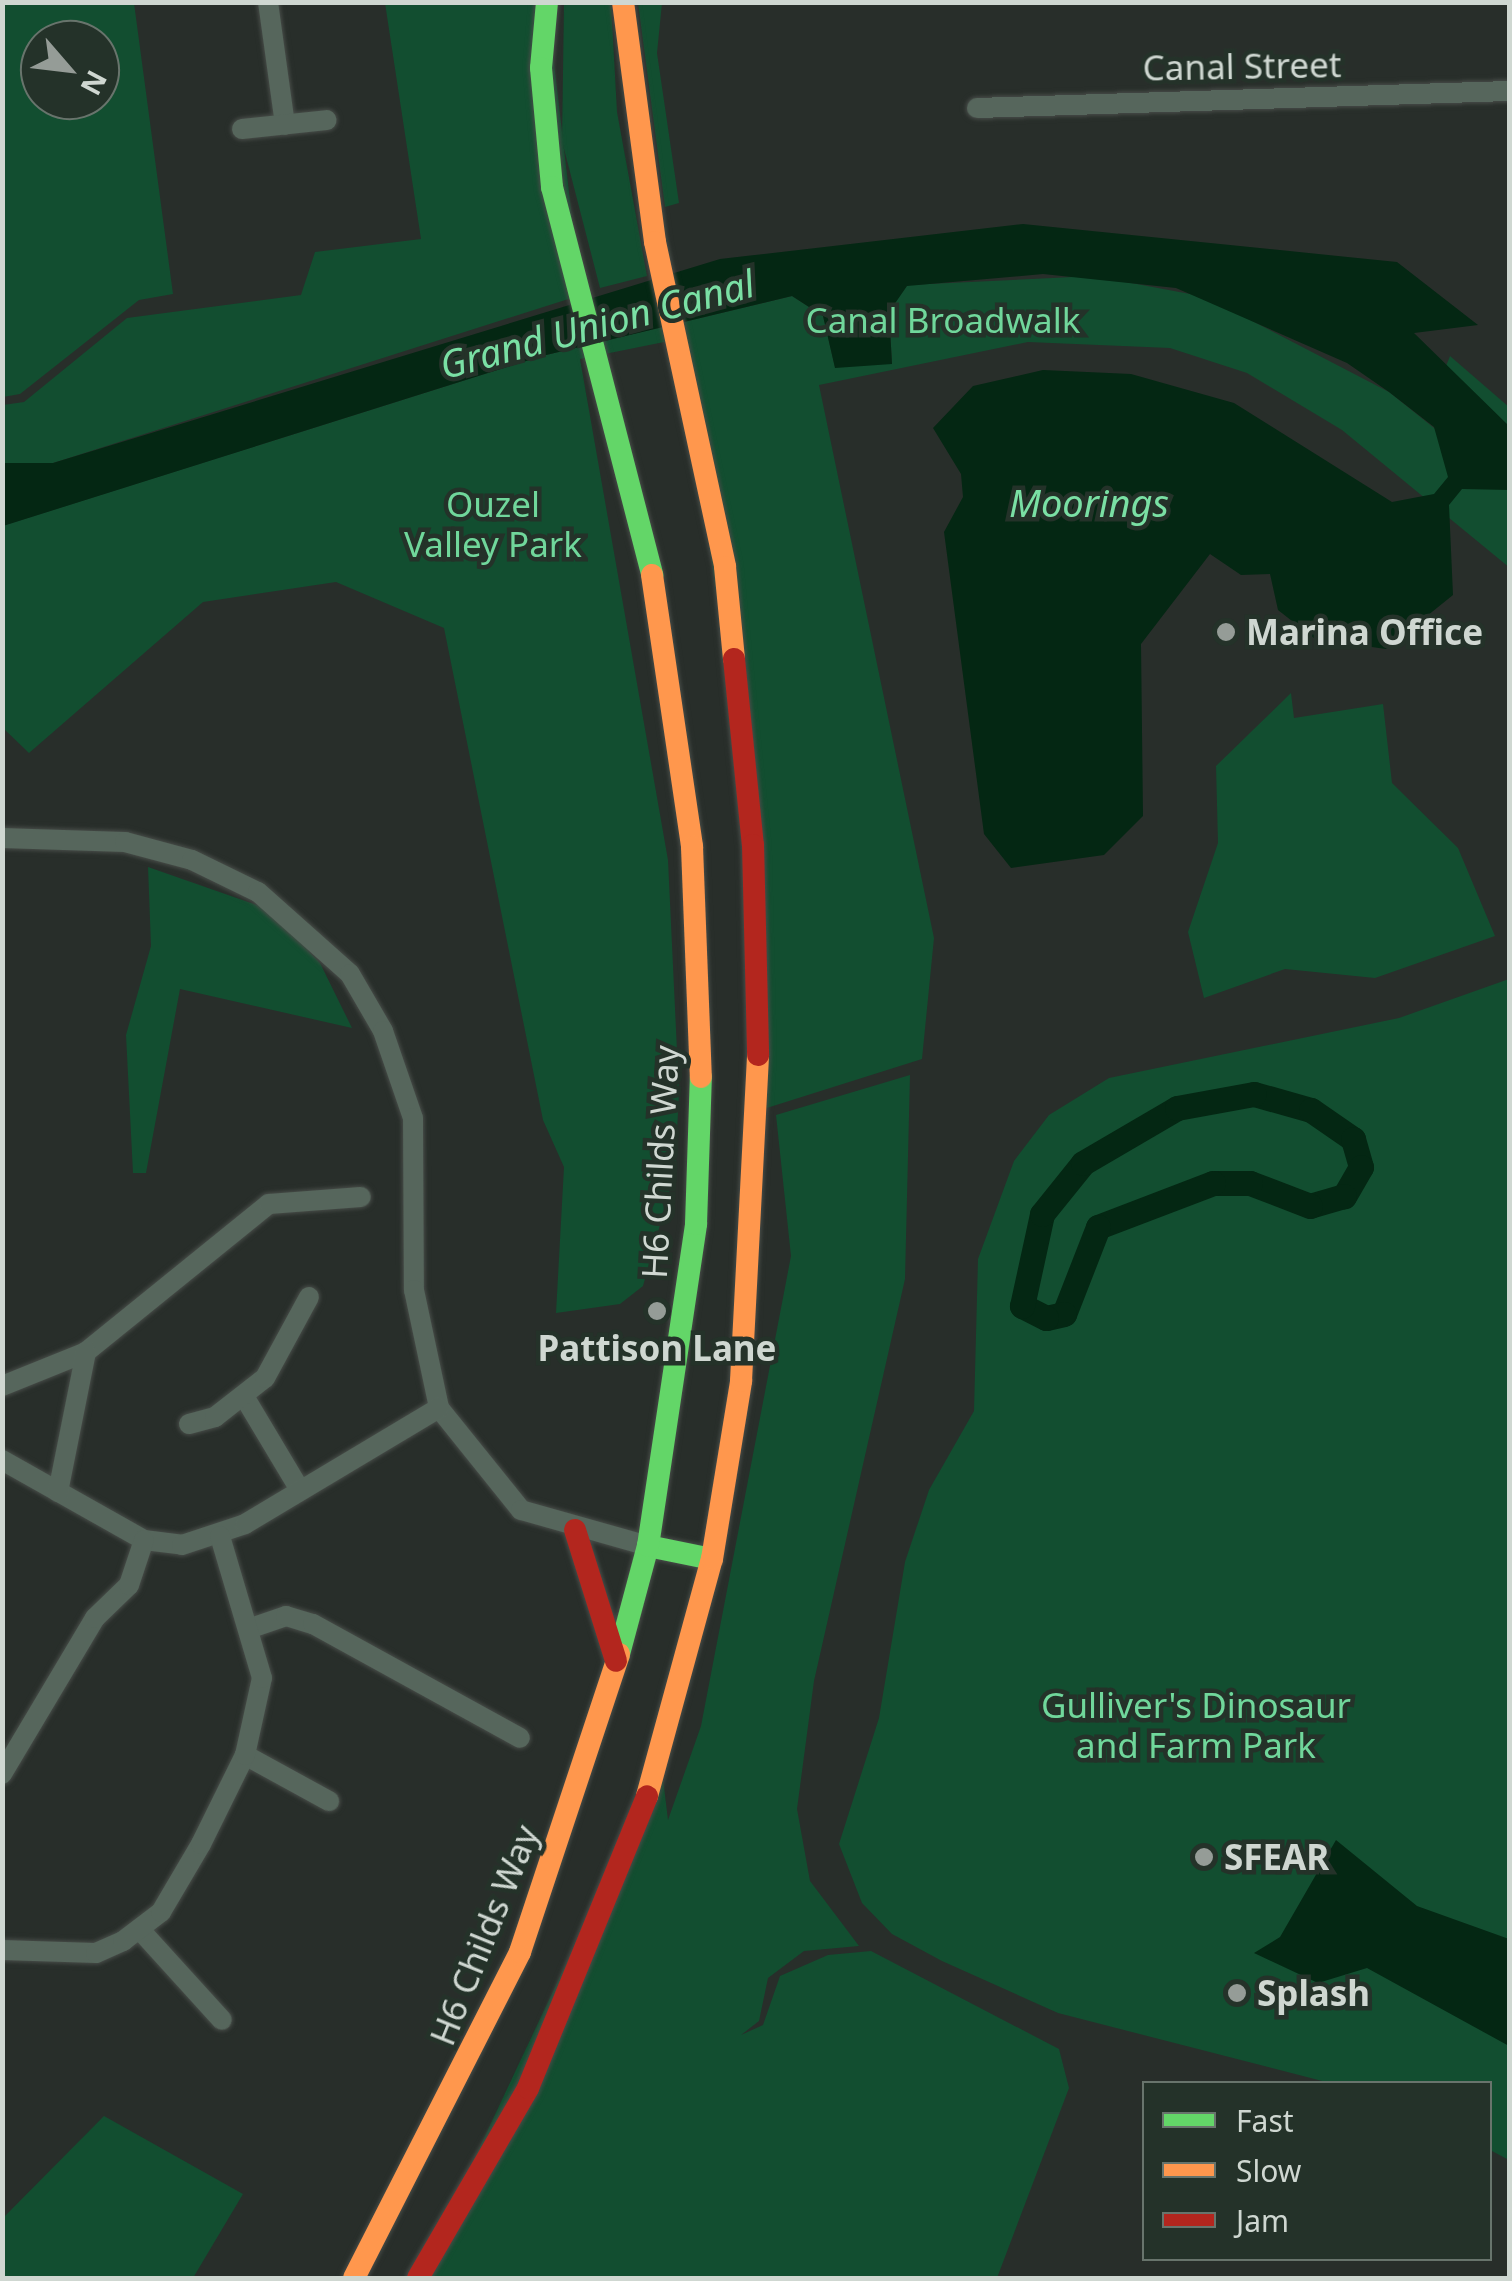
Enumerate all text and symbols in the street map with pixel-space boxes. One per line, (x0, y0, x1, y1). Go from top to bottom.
north arrow (20, 20, 120, 120)
street label: Canal Street (1142, 43, 1342, 89)
text: N (73, 64, 117, 102)
water label: Grand Union Canal (435, 260, 759, 388)
park label: Canal Broadwalk (806, 299, 1080, 341)
water label: Moorings (1009, 480, 1169, 526)
park label: Ouzel Valley Park (404, 483, 582, 565)
place label: Marina Office (1246, 611, 1483, 653)
marker: Marina Office (1215, 621, 1237, 643)
street label: H6 Childs Way (633, 1044, 687, 1280)
marker: Pattison Lane (646, 1300, 668, 1322)
place label: Pattison Lane (537, 1327, 777, 1369)
park label: Gulliver's Dinosaur and Farm Park (1041, 1684, 1351, 1766)
street label: H6 Childs Way (421, 1819, 547, 2051)
place label: SFEAR (1224, 1836, 1329, 1878)
marker: SFEAR (1193, 1846, 1215, 1868)
place label: Splash (1257, 1972, 1370, 2014)
marker: Splash (1226, 1982, 1248, 2004)
legend (1142, 2081, 1492, 2261)
text: Fast (1236, 2100, 1294, 2141)
text: Slow (1236, 2150, 1301, 2191)
text: Jam (1236, 2200, 1289, 2241)

